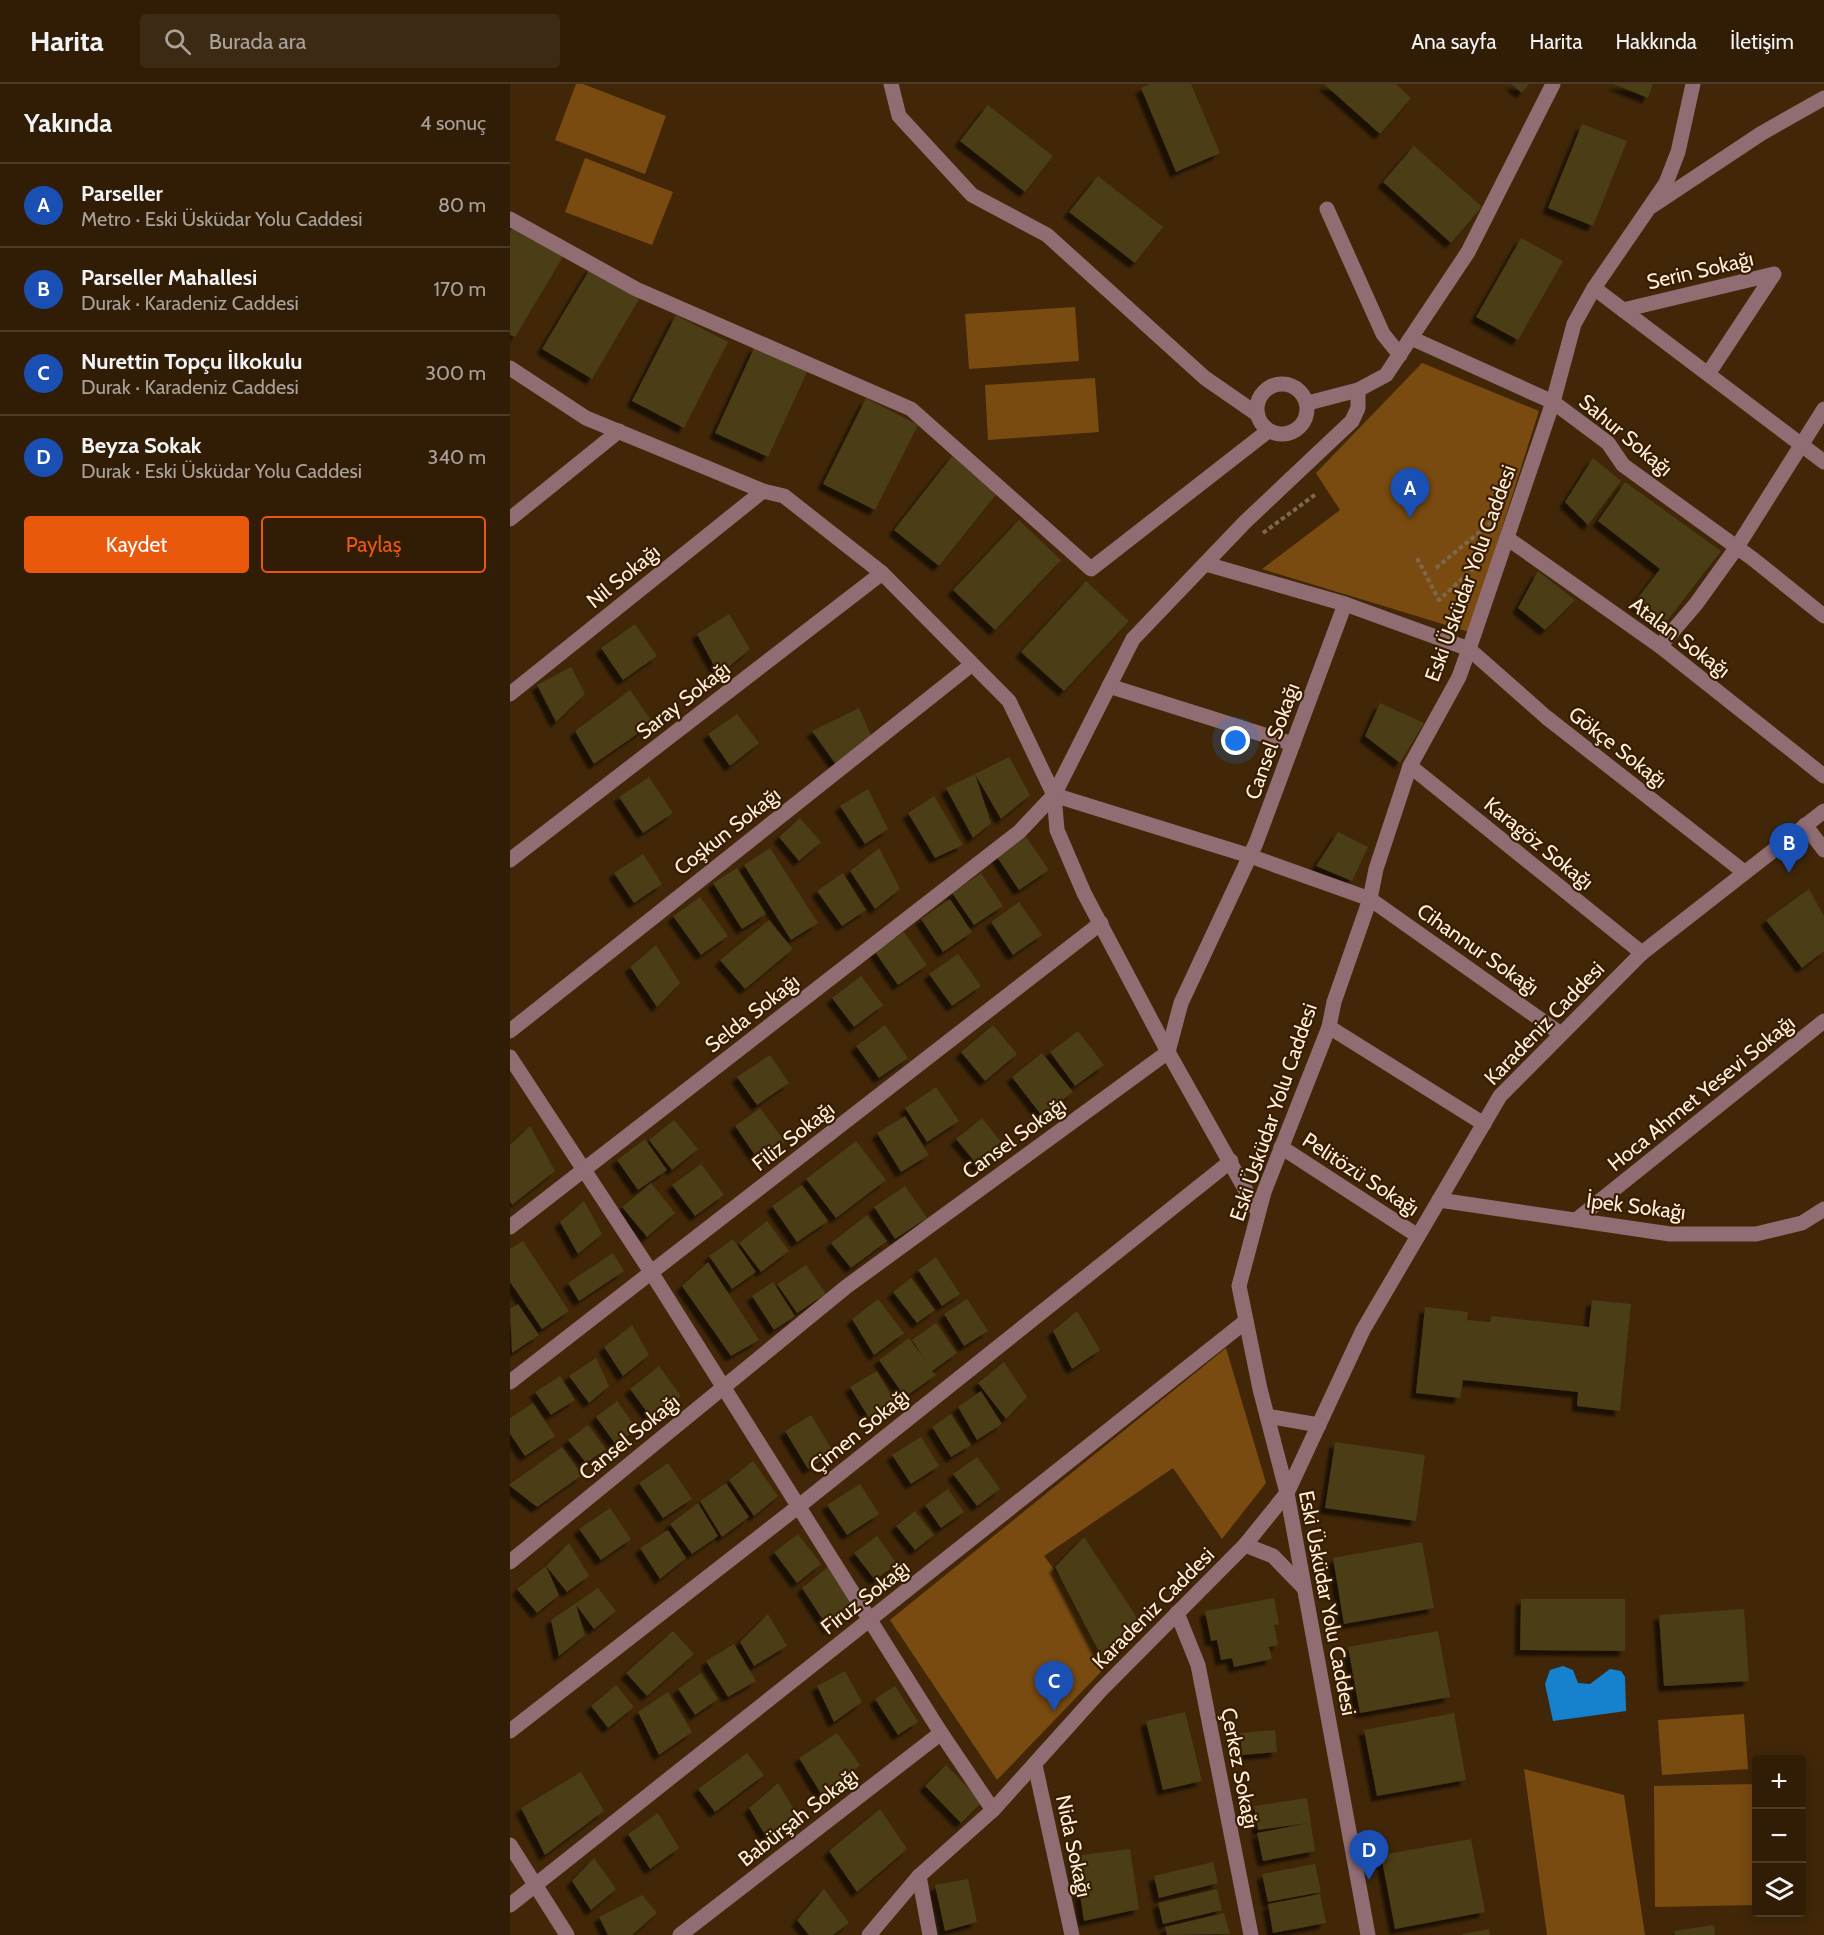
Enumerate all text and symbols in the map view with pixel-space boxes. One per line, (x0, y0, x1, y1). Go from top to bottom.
search box (140, 14, 560, 68)
text: Harita (30, 24, 104, 58)
icon: search (161, 25, 194, 58)
text: Burada ara (209, 28, 306, 55)
text: Ana sayfa (1411, 29, 1497, 54)
text: Harita (1530, 29, 1582, 54)
text: Hakkında (1615, 29, 1697, 54)
text: İletişim (1730, 29, 1794, 54)
text: Yakında (24, 107, 112, 139)
text: 4 sonuç (420, 111, 486, 135)
text: Parseller (81, 180, 163, 207)
text: A (37, 193, 50, 217)
text: 80 m (438, 193, 486, 217)
text: Metro · Eski Üsküdar Yolu Caddesi (81, 207, 362, 231)
street label: Serin Sokağı (1644, 246, 1756, 294)
text: Parseller Mahallesi (81, 264, 257, 291)
text: B (37, 277, 50, 301)
text: 170 m (434, 277, 486, 301)
text: Durak · Karadeniz Caddesi (81, 291, 299, 315)
text: Nurettin Topçu İlkokulu (81, 348, 303, 375)
text: C (37, 361, 50, 385)
text: 300 m (425, 361, 486, 385)
text: Durak · Karadeniz Caddesi (81, 375, 299, 399)
street label: Sahur Sokağı (1574, 389, 1678, 481)
text: Beyza Sokak (81, 432, 202, 459)
text: D (36, 445, 51, 469)
text: 340 m (428, 445, 486, 469)
text: Durak · Eski Üsküdar Yolu Caddesi (81, 459, 362, 483)
street label: Eski Üsküdar Yolu Caddesi (1419, 461, 1521, 685)
pin: A (1390, 468, 1430, 518)
button: Kaydet (24, 516, 249, 573)
button: Paylaş (261, 516, 486, 573)
street label: Nil Sokağı (581, 539, 665, 613)
street label: Atalan Sokağı (1625, 591, 1735, 683)
street label: Saray Sokağı (631, 656, 735, 744)
street label: Cansel Sokağı (1239, 679, 1305, 803)
street label: Gökçe Sokağı (1564, 701, 1672, 793)
your location (1221, 726, 1250, 755)
street label: Coşkun Sokağı (669, 782, 785, 880)
street label: Karagöz Sokağı (1479, 791, 1599, 895)
pin: B (1770, 824, 1808, 873)
street label: Cihannur Sokağı (1412, 898, 1544, 1000)
street label: Karadeniz Caddesi (1479, 956, 1609, 1090)
street label: Selda Sokağı (700, 969, 804, 1057)
street label: Eski Üsküdar Yolu Caddesi (1224, 1000, 1322, 1224)
street label: Hoca Ahmet Yesevi Sokağı (1602, 1010, 1800, 1176)
street label: Cansel Sokağı (957, 1092, 1071, 1184)
street label: Filiz Sokağı (747, 1096, 839, 1176)
street label: Pelitözü Sokağı (1298, 1127, 1424, 1221)
street label: İpek Sokağı (1585, 1187, 1687, 1225)
street label: Çimen Sokağı (804, 1383, 914, 1479)
street label: Cansel Sokağı (574, 1389, 684, 1485)
street label: Eski Üsküdar Yolu Caddesi (1294, 1488, 1362, 1718)
street label: Karadeniz Caddesi (1087, 1542, 1219, 1674)
street label: Firuz Sokağı (816, 1555, 914, 1639)
pin: C (1034, 1662, 1074, 1711)
street label: Çerkez Sokağı (1216, 1706, 1264, 1830)
map controls (1752, 1755, 1806, 1917)
button: + (1752, 1755, 1806, 1809)
street label: Babürşah Sokağı (733, 1763, 863, 1871)
street label: Nida Sokağı (1051, 1793, 1097, 1899)
button: − (1752, 1809, 1806, 1863)
pin: D (1350, 1830, 1388, 1880)
button: layers (1752, 1863, 1806, 1917)

